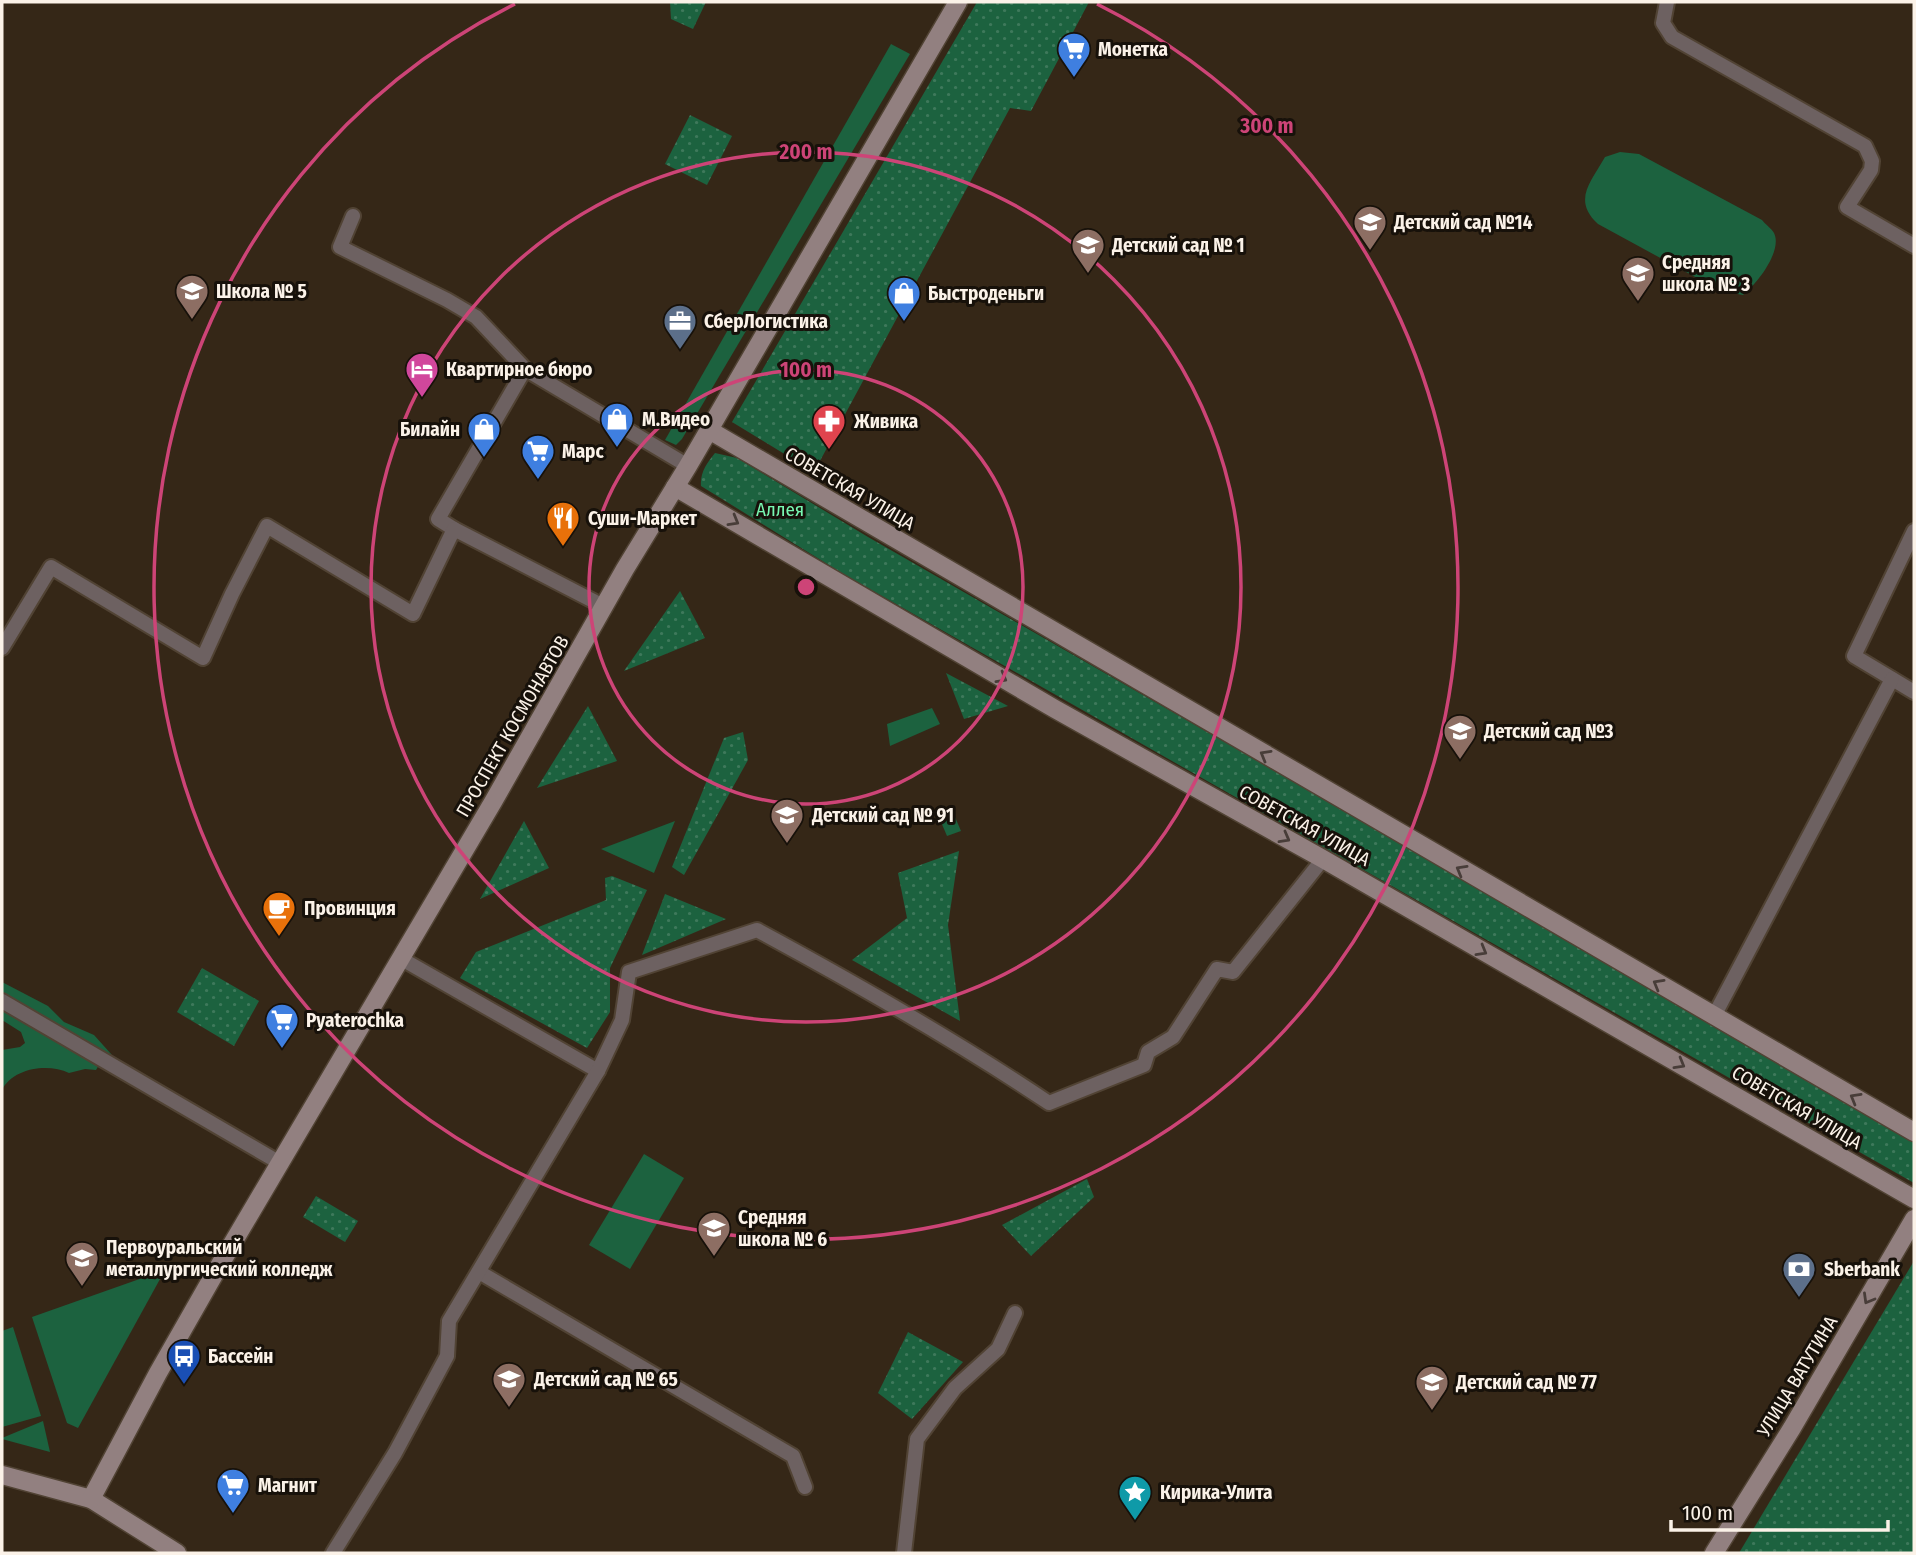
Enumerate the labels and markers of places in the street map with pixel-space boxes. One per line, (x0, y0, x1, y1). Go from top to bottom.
supermarket icon: Монетка (1055, 30, 1093, 79)
place label: Монетка (1098, 38, 1168, 61)
school or university icon: Детский сад №14 (1351, 203, 1389, 252)
place label: Детский сад №14 (1393, 211, 1533, 234)
school or university icon: Детский сад № 1 (1069, 226, 1107, 275)
place label: Детский сад № 1 (1111, 234, 1245, 257)
place label: Средняя школа № 3 (1662, 251, 1750, 296)
school or university icon: Средняя школа № 3 (1619, 254, 1657, 303)
school or university icon: Школа № 5 (173, 272, 211, 321)
shop icon: Быстроденьги (885, 274, 923, 323)
place label: Школа № 5 (216, 280, 307, 303)
place label: Быстроденьги (928, 282, 1044, 305)
office icon: СберЛогистика (661, 302, 699, 351)
place label: СберЛогистика (704, 310, 828, 333)
hotel icon: Квартирное бюро (403, 350, 441, 399)
place label: Квартирное бюро (446, 358, 593, 381)
shop icon: М.Видео (598, 400, 636, 449)
pharmacy icon: Живика (810, 402, 848, 451)
place label: М.Видео (642, 408, 710, 431)
shop icon: Билайн (465, 410, 503, 459)
place label: Живика (853, 410, 918, 433)
place label: Билайн (400, 418, 460, 441)
supermarket icon: Марс (519, 432, 557, 481)
place label: Марс (562, 440, 604, 463)
restaurant icon: Суши-Маркет (544, 499, 582, 548)
place label: Суши-Маркет (588, 507, 698, 530)
centre of rings (794, 575, 818, 599)
school or university icon: Детский сад №3 (1441, 712, 1479, 761)
place label: Детский сад №3 (1483, 720, 1614, 743)
school or university icon: Детский сад № 91 (768, 796, 806, 845)
place label: Детский сад № 91 (811, 804, 954, 827)
cafe icon: Провинция (260, 889, 298, 938)
place label: Провинция (304, 897, 396, 920)
supermarket icon: Pyaterochka (263, 1001, 301, 1050)
place label: Pyaterochka (306, 1009, 404, 1032)
place label: Средняя школа № 6 (738, 1206, 827, 1251)
school or university icon: Средняя школа № 6 (695, 1209, 733, 1258)
place label: Первоуральский металлургический колледж (106, 1236, 333, 1281)
school or university icon: Первоуральский металлургический колледж (63, 1239, 101, 1288)
bank icon: Sberbank (1780, 1250, 1818, 1299)
place label: Sberbank (1824, 1258, 1900, 1281)
bus stop icon: Бассейн (165, 1337, 203, 1386)
place label: Бассейн (208, 1345, 273, 1368)
school or university icon: Детский сад № 65 (490, 1360, 528, 1409)
school or university icon: Детский сад № 77 (1413, 1363, 1451, 1412)
place label: Детский сад № 65 (533, 1368, 678, 1391)
place label: Детский сад № 77 (1455, 1371, 1597, 1394)
supermarket icon: Магнит (214, 1466, 252, 1515)
place icon: Кирика-Улита (1116, 1473, 1154, 1522)
place label: Магнит (258, 1474, 318, 1497)
place label: Кирика-Улита (1160, 1481, 1272, 1504)

